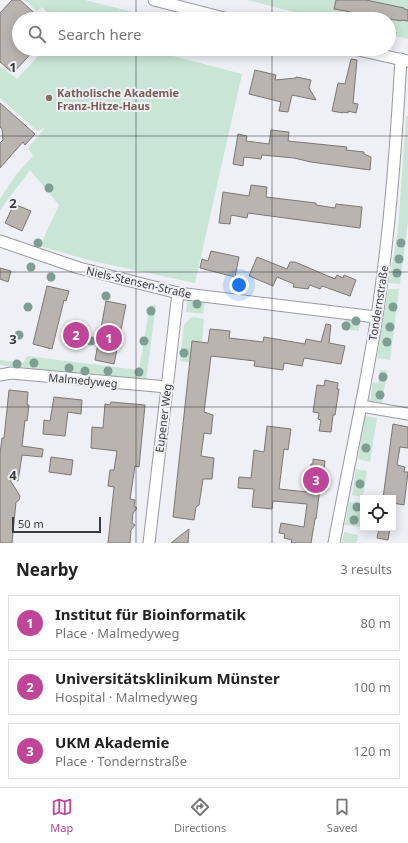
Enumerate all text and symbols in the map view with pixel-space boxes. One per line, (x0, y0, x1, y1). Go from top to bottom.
search box (12, 12, 396, 56)
icon: search (26, 23, 48, 45)
text: Search here (58, 24, 141, 44)
text: 1 (9, 58, 17, 76)
place label: Katholische Akademie Franz-Hitze-Haus (57, 85, 180, 113)
marker: Katholische Akademie Franz-Hitze-Haus (44, 93, 54, 103)
text: 2 (9, 194, 17, 212)
street label: Niels-Stensen-Straße (85, 263, 193, 301)
street label: Tondernstraße (365, 264, 391, 342)
your location (229, 275, 249, 295)
pin: 2 (63, 320, 89, 350)
pin: 1 (96, 323, 122, 353)
text: 3 (9, 330, 17, 348)
street label: Malmedyweg (48, 370, 118, 390)
street label: Eupener Weg (151, 383, 175, 453)
pin: 3 (303, 465, 329, 495)
text: 4 (9, 466, 17, 484)
map controls (360, 495, 396, 531)
button: locate (360, 495, 396, 531)
scale bar (12, 515, 101, 534)
text: 50 m (18, 516, 44, 531)
text: Nearby (16, 558, 78, 581)
text: 3 results (340, 560, 392, 578)
text: Institut für Bioinformatik (55, 604, 246, 624)
text: 1 (26, 614, 34, 632)
text: 80 m (361, 614, 391, 632)
text: Place · Malmedyweg (55, 624, 179, 642)
text: Universitätsklinikum Münster (55, 668, 280, 688)
text: 2 (26, 678, 34, 696)
text: 100 m (353, 678, 391, 696)
text: Hospital · Malmedyweg (55, 688, 198, 706)
text: UKM Akademie (55, 732, 170, 752)
text: 3 (26, 742, 34, 760)
text: 120 m (353, 742, 391, 760)
text: Place · Tondernstraße (55, 752, 187, 770)
tab: Map (50, 796, 73, 835)
tab: Directions (174, 796, 226, 835)
tab: Saved (327, 796, 358, 835)

